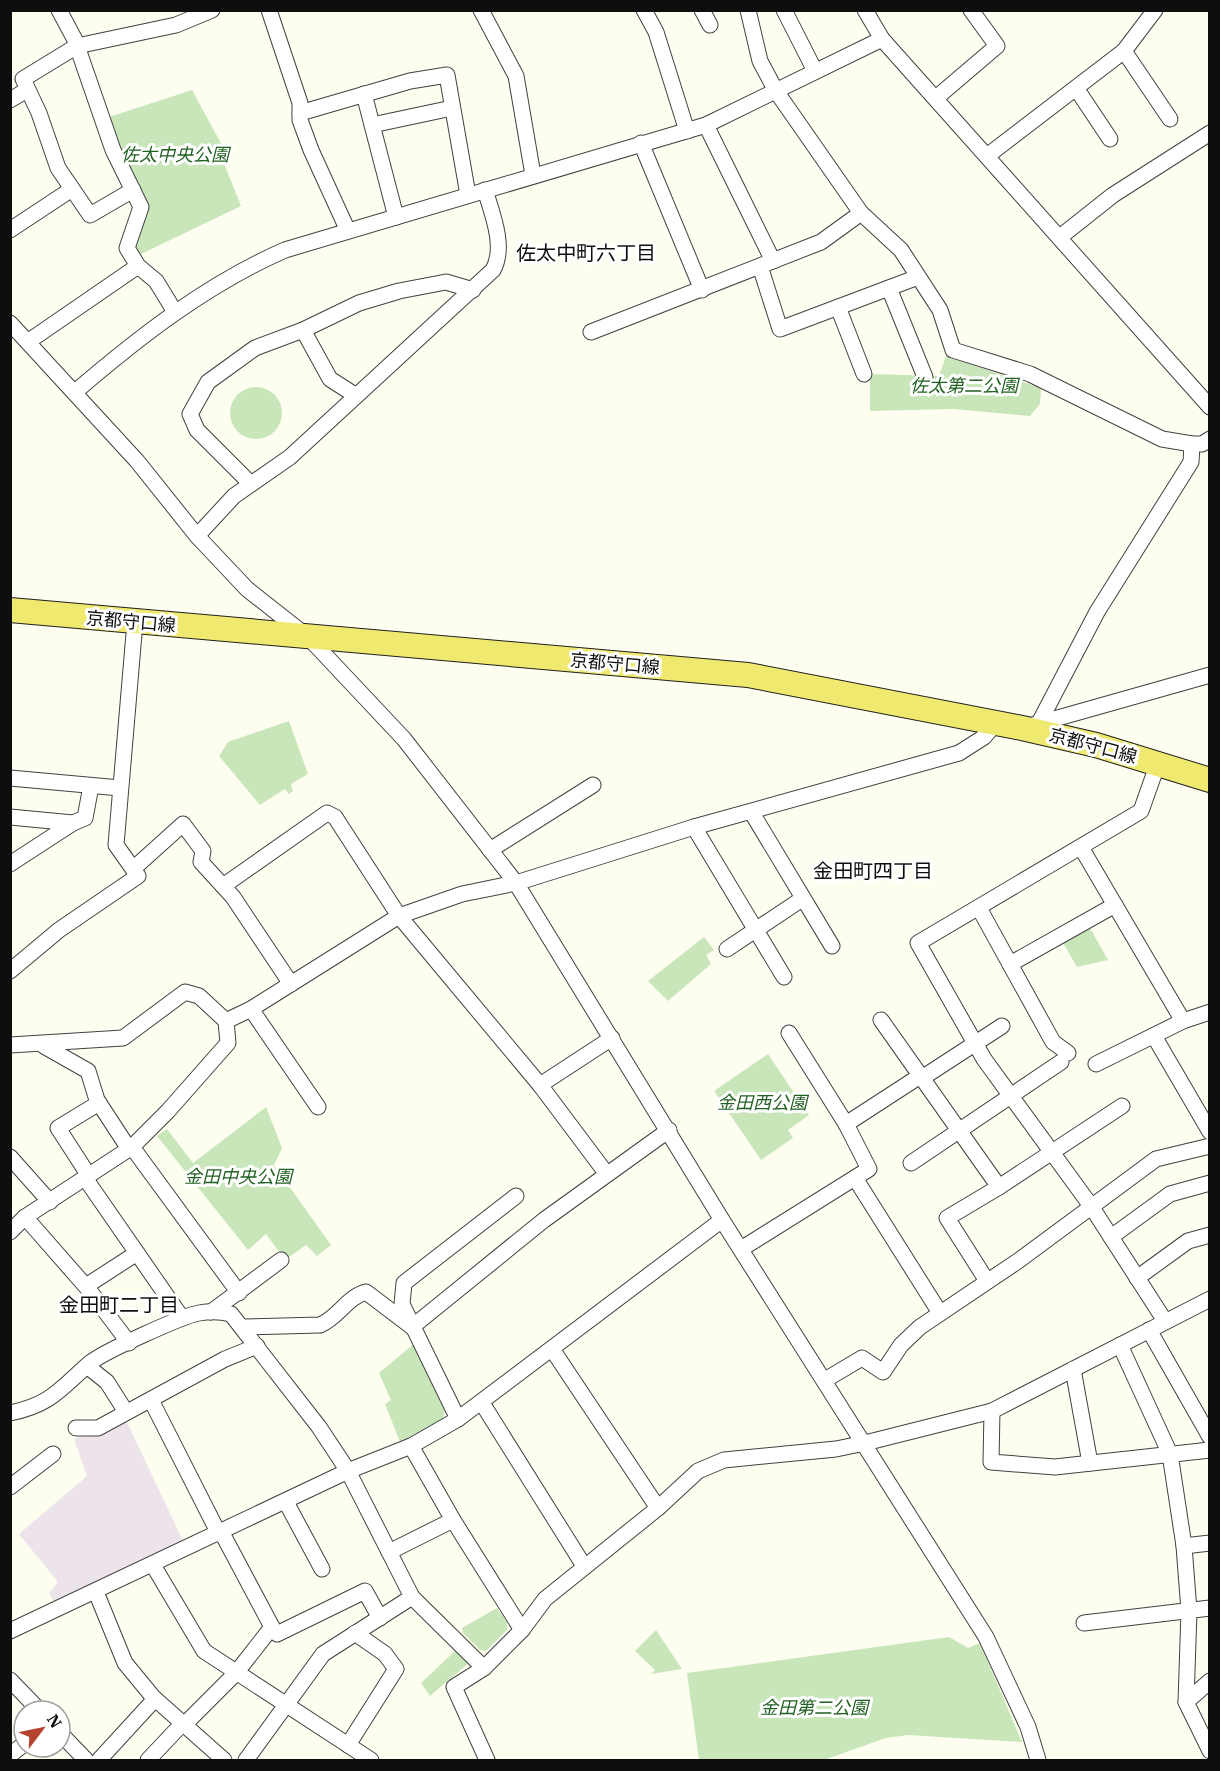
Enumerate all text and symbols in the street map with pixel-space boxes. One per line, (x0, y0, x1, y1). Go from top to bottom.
park label: 佐太中央公園 (121, 143, 232, 166)
district label: 佐太中町六丁目 (516, 239, 656, 266)
park label: 佐太第二公園 (910, 374, 1021, 397)
street label: 京都守口線 (85, 606, 177, 637)
street label: 京都守口線 (569, 648, 661, 679)
street label: 京都守口線 (1047, 723, 1140, 768)
district label: 金田町四丁目 (813, 857, 933, 884)
park label: 金田西公園 (717, 1091, 810, 1114)
park label: 金田中央公園 (184, 1165, 295, 1188)
district label: 金田町二丁目 (59, 1291, 179, 1318)
park label: 金田第二公園 (760, 1696, 871, 1719)
north arrow (12, 1699, 72, 1759)
text: N (43, 1710, 67, 1732)

